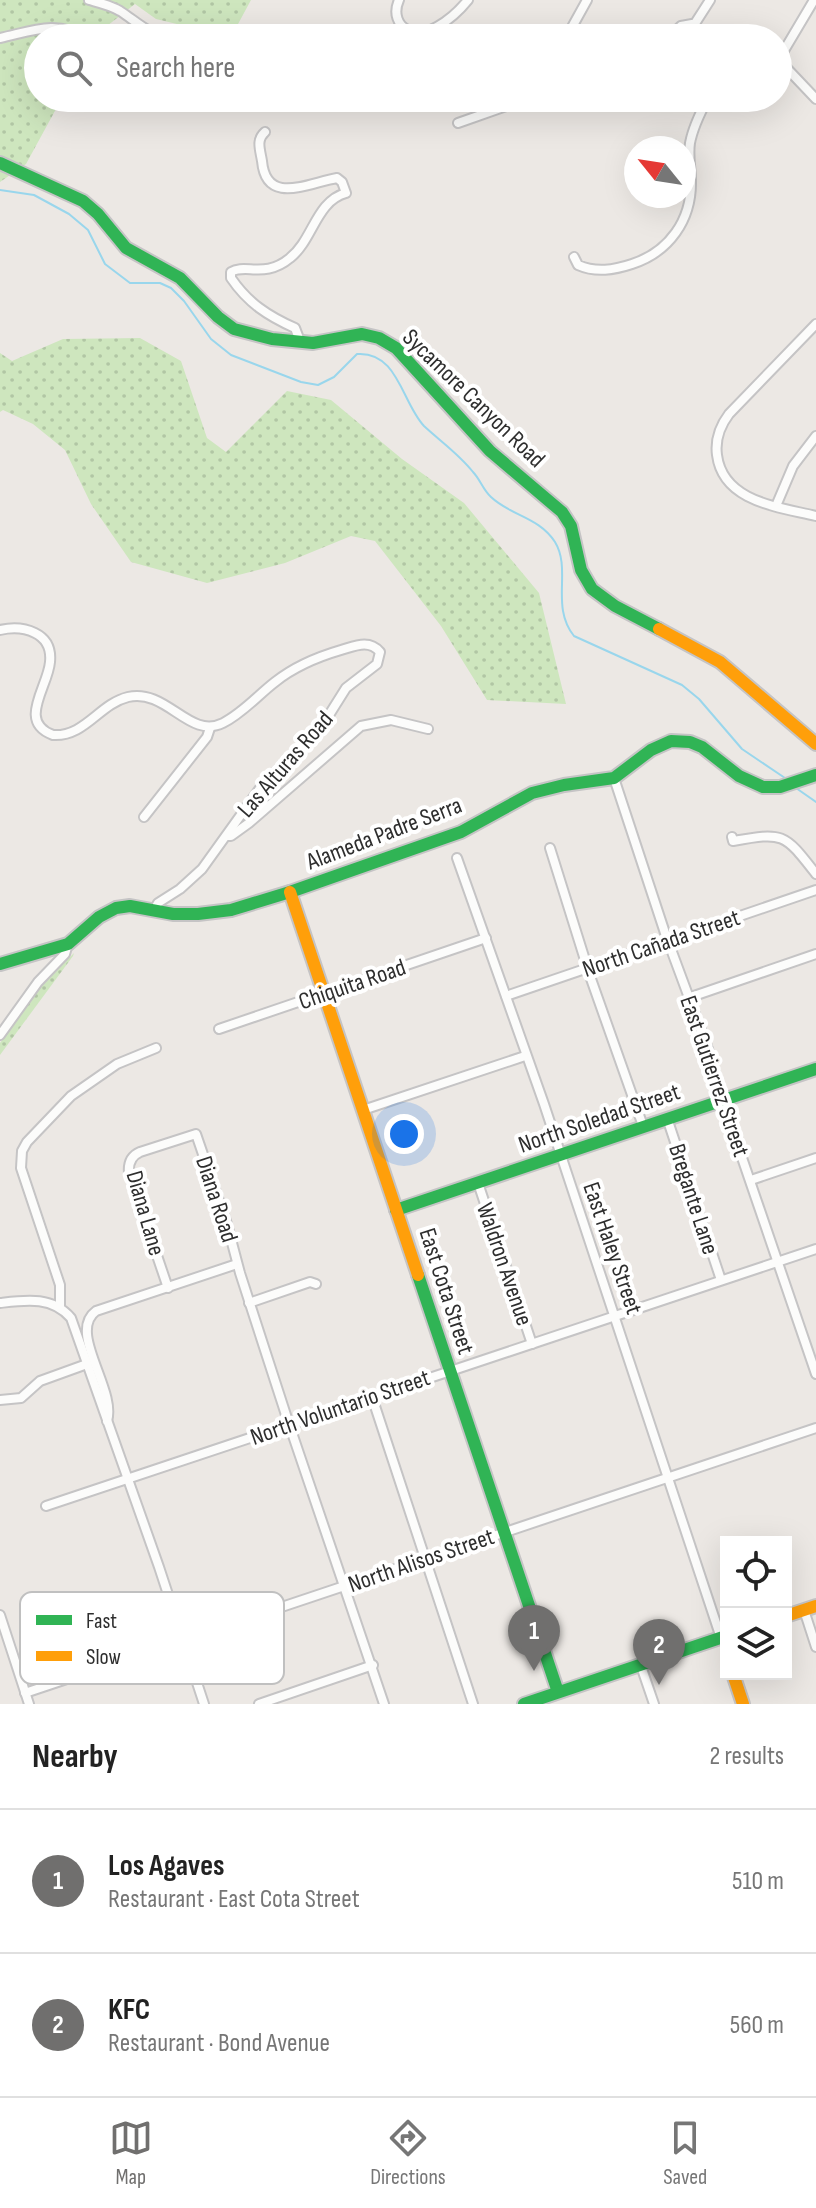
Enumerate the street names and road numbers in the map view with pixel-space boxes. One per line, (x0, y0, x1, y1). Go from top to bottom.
street label: Sycamore Canyon Road (396, 323, 551, 474)
street label: Las Alturas Road (231, 705, 339, 823)
street label: Alameda Padre Serra (301, 791, 466, 877)
street label: North Cañada Street (579, 903, 744, 984)
street label: Chiquita Road (295, 953, 409, 1016)
street label: East Gutierrez Street (673, 992, 756, 1160)
street label: North Soledad Street (515, 1077, 684, 1160)
street label: Bregante Lane (662, 1140, 725, 1258)
street label: Diana Road (189, 1152, 244, 1246)
street label: Diana Lane (120, 1167, 171, 1259)
street label: East Haley Street (576, 1178, 649, 1318)
street label: Waldron Avenue (470, 1199, 539, 1329)
street label: East Cota Street (413, 1224, 481, 1358)
street label: North Voluntario Street (247, 1363, 434, 1452)
street label: North Alisos Street (344, 1522, 498, 1599)

